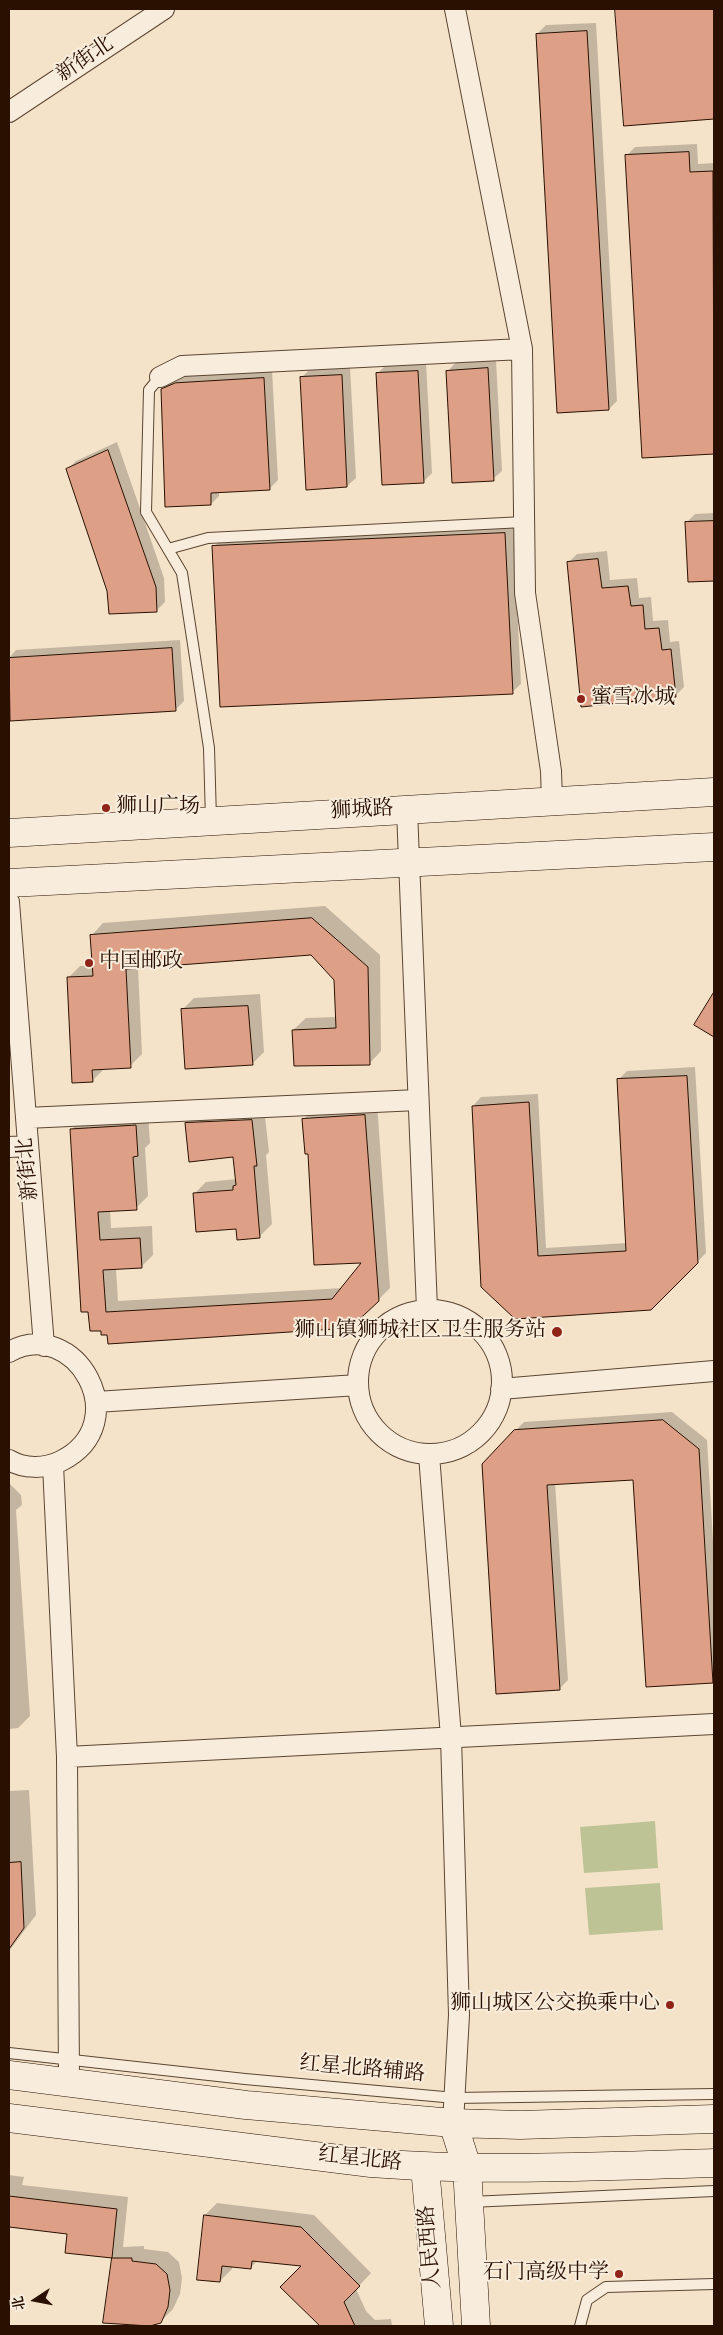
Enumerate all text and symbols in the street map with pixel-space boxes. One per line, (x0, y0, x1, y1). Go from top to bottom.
street label: 新街北 (53, 33, 119, 89)
place label: 蜜雪冰城 (591, 686, 675, 712)
marker: 蜜雪冰城 (575, 693, 587, 705)
place label: 狮山广场 (116, 795, 200, 821)
street label: 狮城路 (330, 798, 394, 826)
marker: 狮山广场 (100, 802, 112, 814)
place label: 中国邮政 (99, 950, 183, 976)
marker: 中国邮政 (83, 957, 95, 969)
street label: 新街北 (15, 1137, 45, 1201)
place label: 狮山镇狮城社区卫生服务站 (294, 1319, 546, 1345)
marker: 狮山镇狮城社区卫生服务站 (550, 1325, 564, 1339)
place label: 狮山城区公交换乘中心 (450, 1992, 660, 2018)
marker: 狮山城区公交换乘中心 (664, 1999, 676, 2011)
street label: 红星北路辅路 (298, 2053, 426, 2089)
street label: 红星北路 (317, 2144, 403, 2178)
street label: 人民西路 (416, 2204, 448, 2290)
place label: 石门高级中学 (483, 2261, 609, 2287)
marker: 石门高级中学 (613, 2268, 625, 2280)
north arrow (10, 2275, 60, 2325)
text: 北 (9, 2294, 31, 2312)

